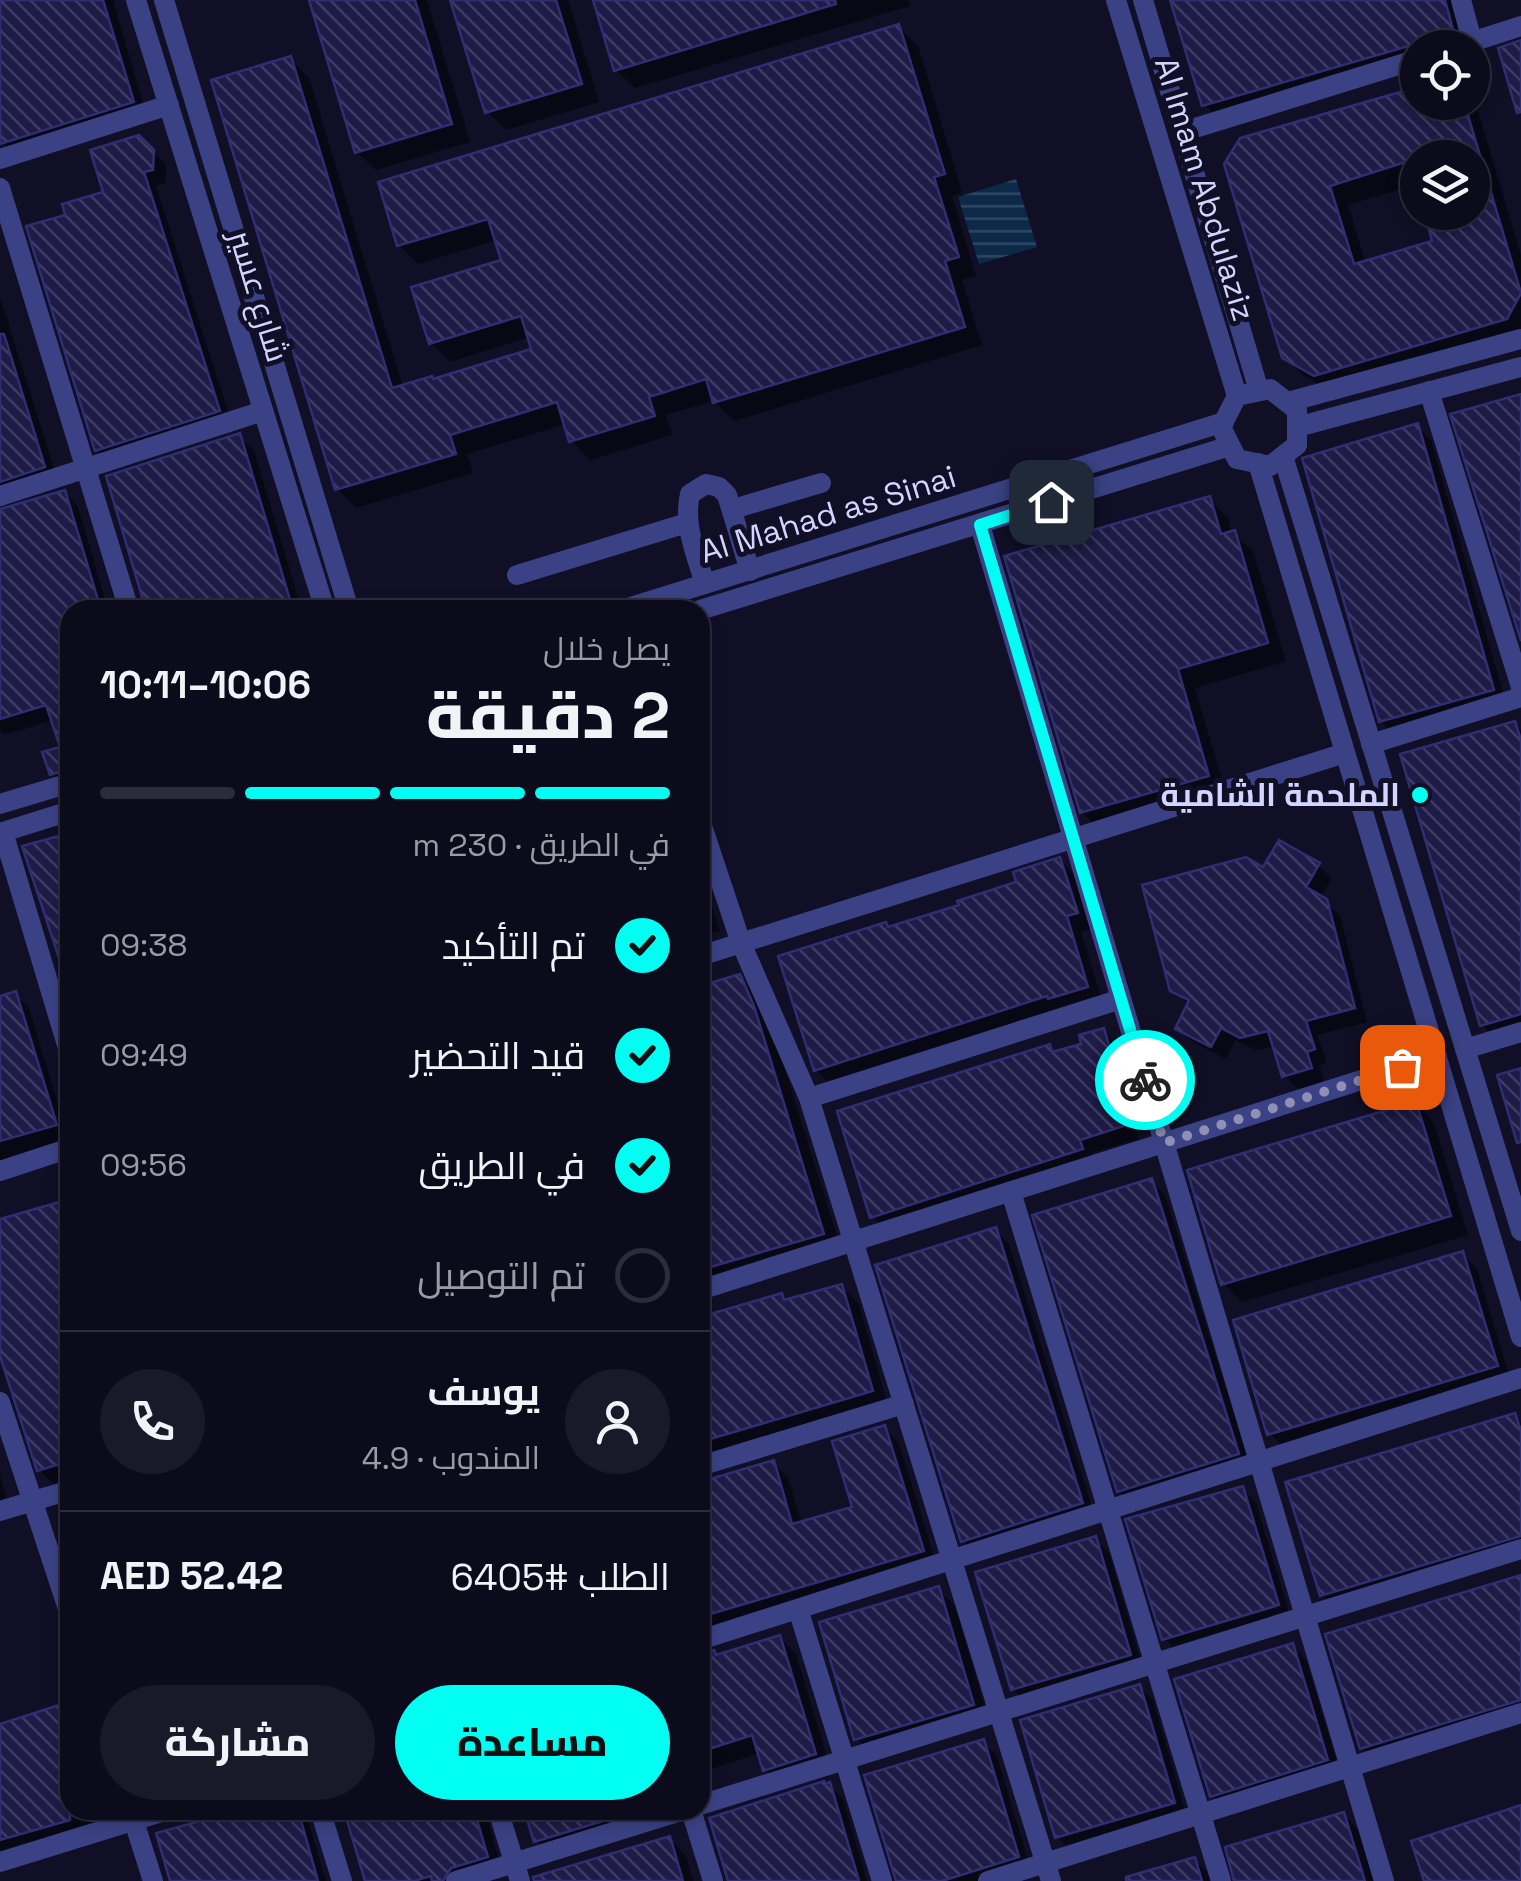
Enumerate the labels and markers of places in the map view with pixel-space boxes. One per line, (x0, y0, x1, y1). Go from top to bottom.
pin (1009, 460, 1094, 545)
place label: الملحمة الشامية (1161, 775, 1400, 815)
marker: الملحمة الشامية (1409, 784, 1431, 806)
pin (1360, 1025, 1445, 1110)

